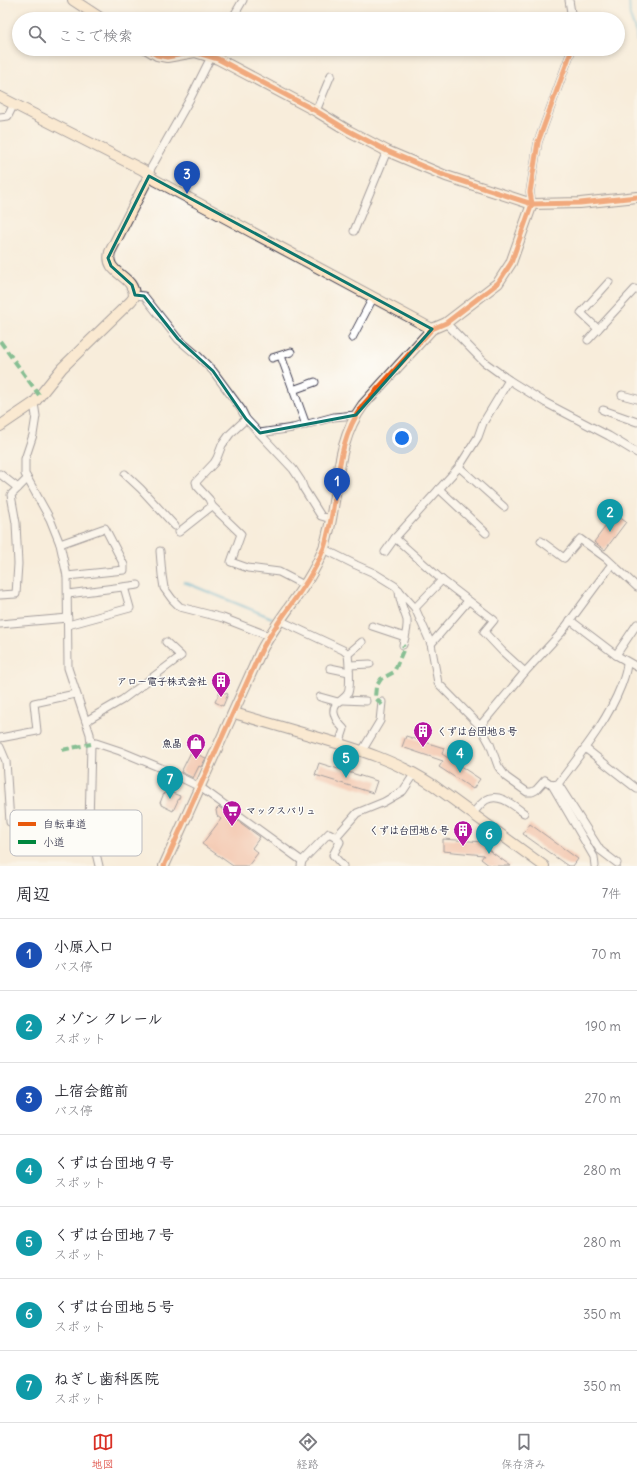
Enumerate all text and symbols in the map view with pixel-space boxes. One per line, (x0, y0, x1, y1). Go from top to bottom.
search box (12, 12, 625, 56)
icon: search (26, 23, 48, 45)
text: ここで検索 (58, 26, 133, 45)
pin: 3 (174, 161, 200, 194)
your location (392, 428, 412, 448)
pin: 1 (324, 468, 350, 501)
pin: 2 (597, 499, 623, 532)
building icon: アロー電子株式会社 (210, 670, 232, 698)
place label: アロー電子株式会社 (117, 675, 207, 688)
building icon: くずは台団地８号 (412, 720, 434, 748)
place label: くずは台団地８号 (437, 725, 517, 738)
shop icon: 魚晶 (185, 732, 207, 760)
place label: 魚晶 (162, 737, 182, 750)
pin: 4 (447, 740, 473, 773)
pin: 5 (333, 745, 359, 778)
pin: 7 (157, 766, 183, 799)
supermarket icon: マックスバリュ (221, 799, 243, 827)
place label: マックスバリュ (246, 804, 316, 817)
legend (10, 810, 142, 856)
text: 自転車道 (43, 817, 87, 831)
building icon: くずは台団地６号 (452, 819, 474, 847)
pin: 6 (476, 821, 502, 854)
place label: くずは台団地６号 (369, 824, 449, 837)
text: 小道 (43, 835, 65, 849)
text: 周辺 (16, 883, 50, 905)
text: 7件 (602, 885, 621, 902)
text: 小原入口 (54, 937, 114, 956)
text: 1 (26, 946, 32, 963)
text: 70 m (592, 946, 621, 963)
text: バス停 (54, 958, 93, 975)
text: メゾン クレール (54, 1009, 163, 1028)
text: 2 (25, 1018, 33, 1035)
text: 190 m (585, 1018, 621, 1035)
text: スポット (54, 1030, 106, 1047)
text: 上宿会館前 (54, 1081, 129, 1100)
text: 3 (25, 1090, 33, 1107)
text: 270 m (584, 1090, 621, 1107)
text: バス停 (54, 1102, 93, 1119)
text: くずは台団地９号 (54, 1153, 174, 1172)
text: 4 (25, 1162, 33, 1179)
text: 280 m (583, 1162, 621, 1179)
text: スポット (54, 1174, 106, 1191)
text: くずは台団地７号 (54, 1225, 174, 1244)
text: 5 (25, 1234, 33, 1251)
text: 280 m (583, 1234, 621, 1251)
text: スポット (54, 1246, 106, 1263)
text: くずは台団地５号 (54, 1297, 174, 1316)
text: 6 (25, 1306, 33, 1323)
text: 350 m (583, 1306, 621, 1323)
text: スポット (54, 1318, 106, 1335)
text: ねぎし歯科医院 (54, 1369, 159, 1388)
text: 7 (26, 1378, 32, 1395)
text: 350 m (583, 1378, 621, 1395)
text: スポット (54, 1390, 106, 1407)
tab: 地図 (92, 1431, 114, 1471)
tab: 経路 (297, 1431, 319, 1471)
tab: 保存済み (502, 1431, 546, 1471)

